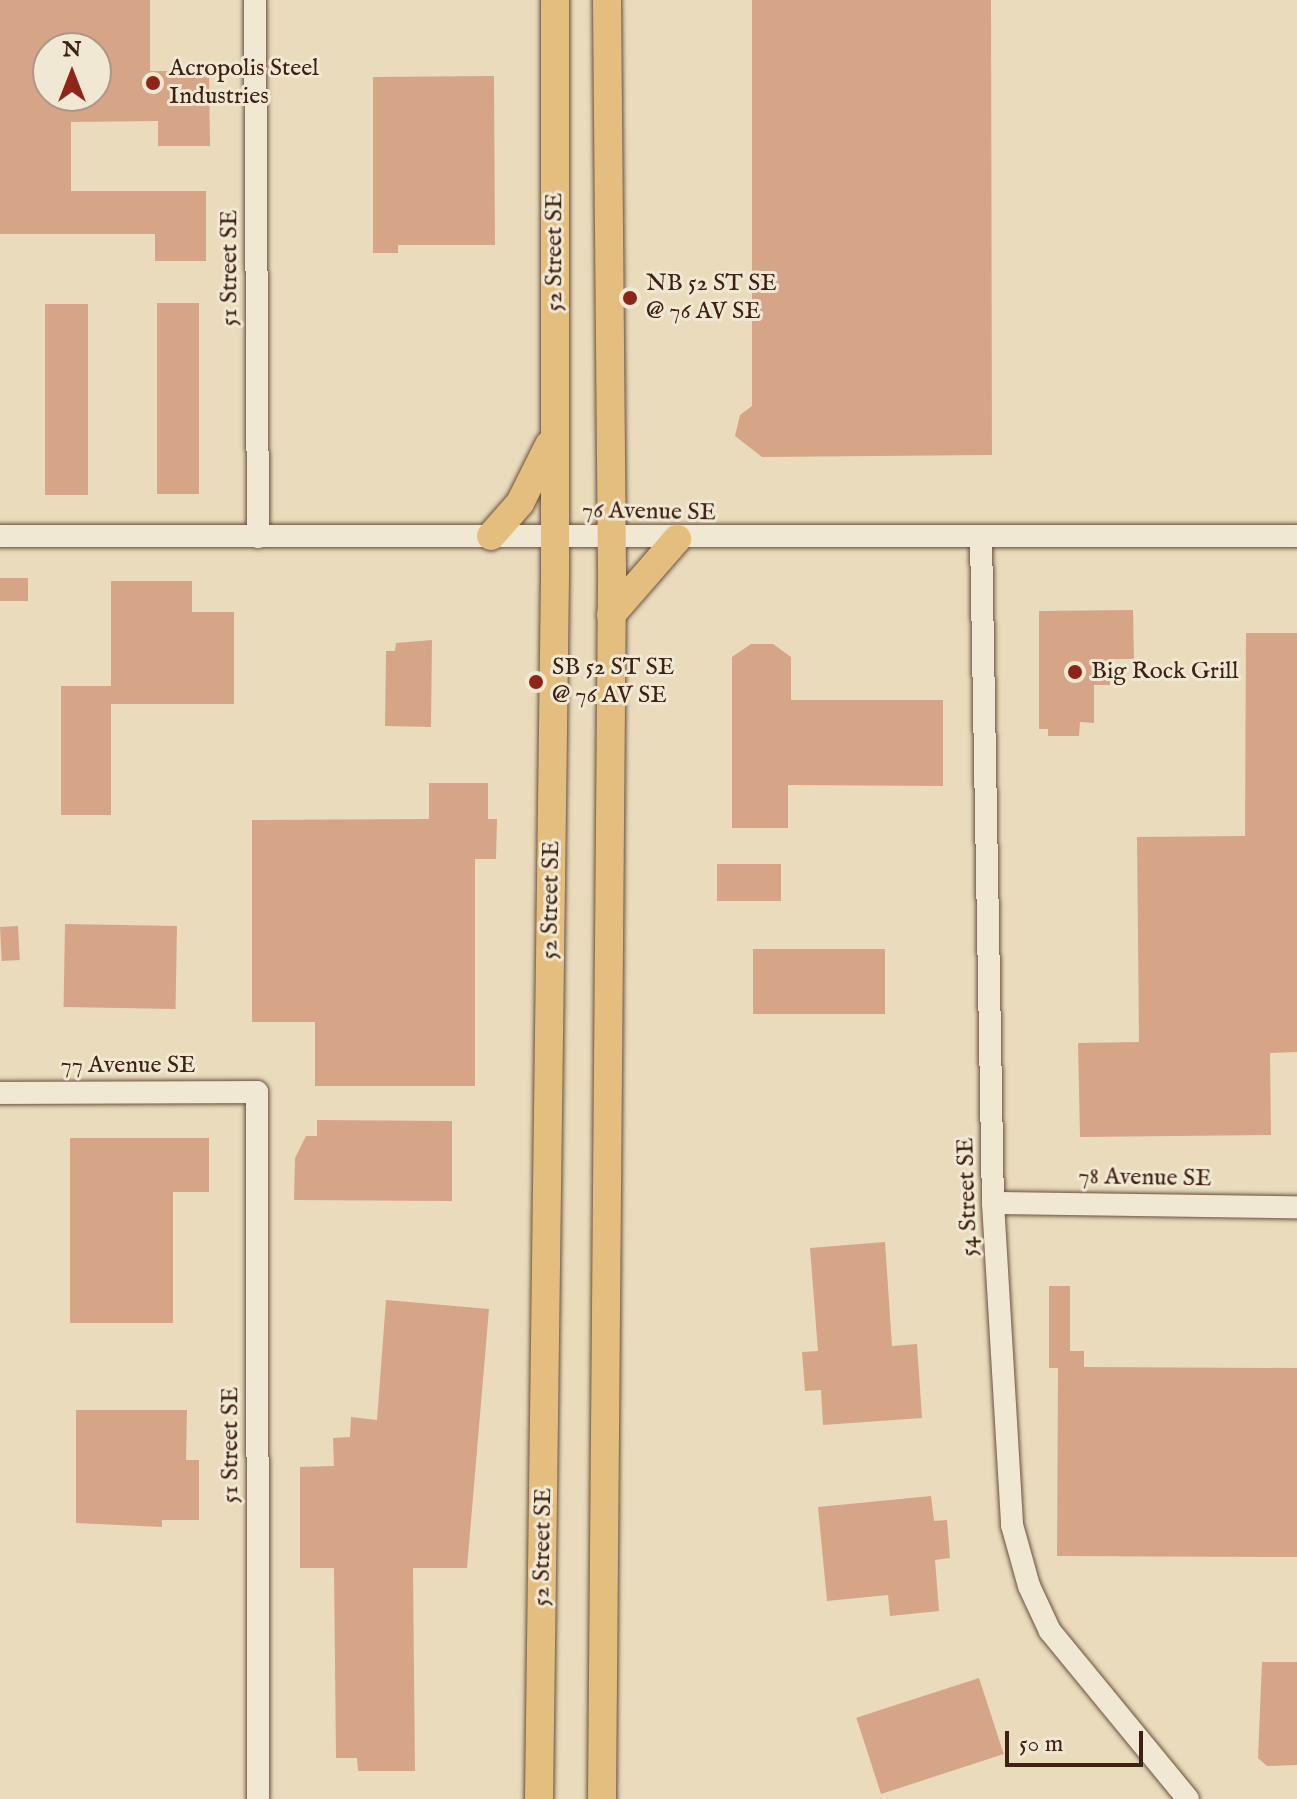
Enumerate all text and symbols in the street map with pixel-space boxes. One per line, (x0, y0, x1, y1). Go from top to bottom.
north arrow (32, 32, 112, 112)
text: N (62, 36, 82, 64)
place label: Acropolis Steel Industries (169, 55, 319, 111)
marker: Acropolis Steel Industries (144, 74, 162, 92)
street label: 52 Street SE (541, 193, 569, 311)
street label: 51 Street SE (216, 210, 244, 326)
place label: NB 52 ST SE @ 76 AV SE (646, 270, 777, 326)
marker: NB 52 ST SE @ 76 AV SE (621, 289, 639, 307)
street label: 76 Avenue SE (582, 496, 716, 528)
place label: SB 52 ST SE @ 76 AV SE (552, 654, 674, 710)
place label: Big Rock Grill (1091, 658, 1238, 686)
marker: Big Rock Grill (1066, 663, 1084, 681)
marker: SB 52 ST SE @ 76 AV SE (527, 673, 545, 691)
street label: 52 Street SE (536, 840, 566, 960)
street label: 77 Avenue SE (60, 1052, 196, 1080)
street label: 54 Street SE (952, 1137, 984, 1257)
street label: 78 Avenue SE (1078, 1162, 1212, 1194)
street label: 51 Street SE (217, 1387, 245, 1503)
street label: 52 Street SE (528, 1487, 558, 1607)
scale bar (1009, 1715, 1147, 1765)
text: 50 m (1019, 1729, 1063, 1760)

